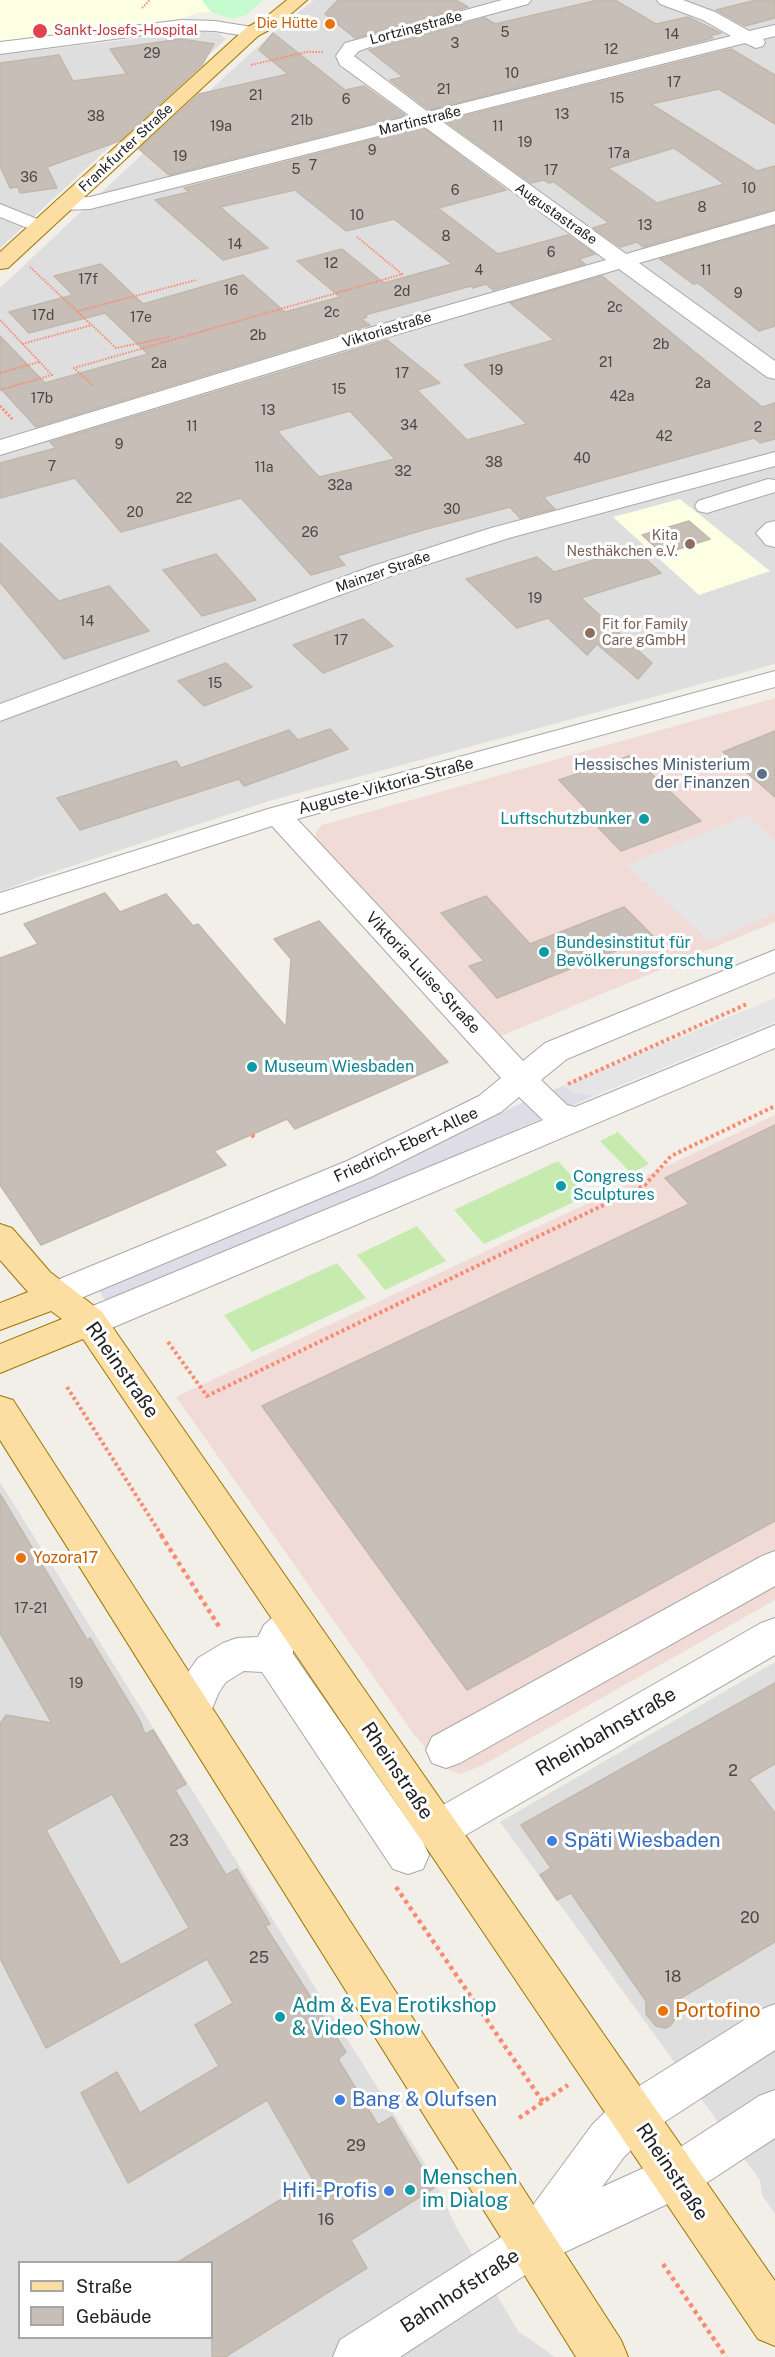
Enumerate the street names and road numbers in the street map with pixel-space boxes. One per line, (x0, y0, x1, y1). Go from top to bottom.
street label: Lortzingstraße (368, 8, 464, 48)
street label: Frankfurter Straße (76, 100, 176, 196)
street label: Martinstraße (377, 103, 463, 139)
street label: Augustastraße (512, 180, 600, 248)
street label: Viktoriastraße (341, 309, 433, 351)
street label: Mainzer Straße (334, 548, 432, 596)
street label: Auguste-Viktoria-Straße (296, 753, 476, 819)
street label: Viktoria-Luise-Straße (362, 908, 484, 1038)
street label: Friedrich-Ebert-Allee (331, 1103, 481, 1187)
street label: Rheinstraße (80, 1317, 164, 1423)
street label: Rheinbahnstraße (532, 1682, 680, 1782)
street label: Rheinstraße (356, 1718, 438, 1824)
street label: Rheinstraße (631, 2119, 713, 2225)
street label: Bahnhofstraße (396, 2244, 524, 2338)

